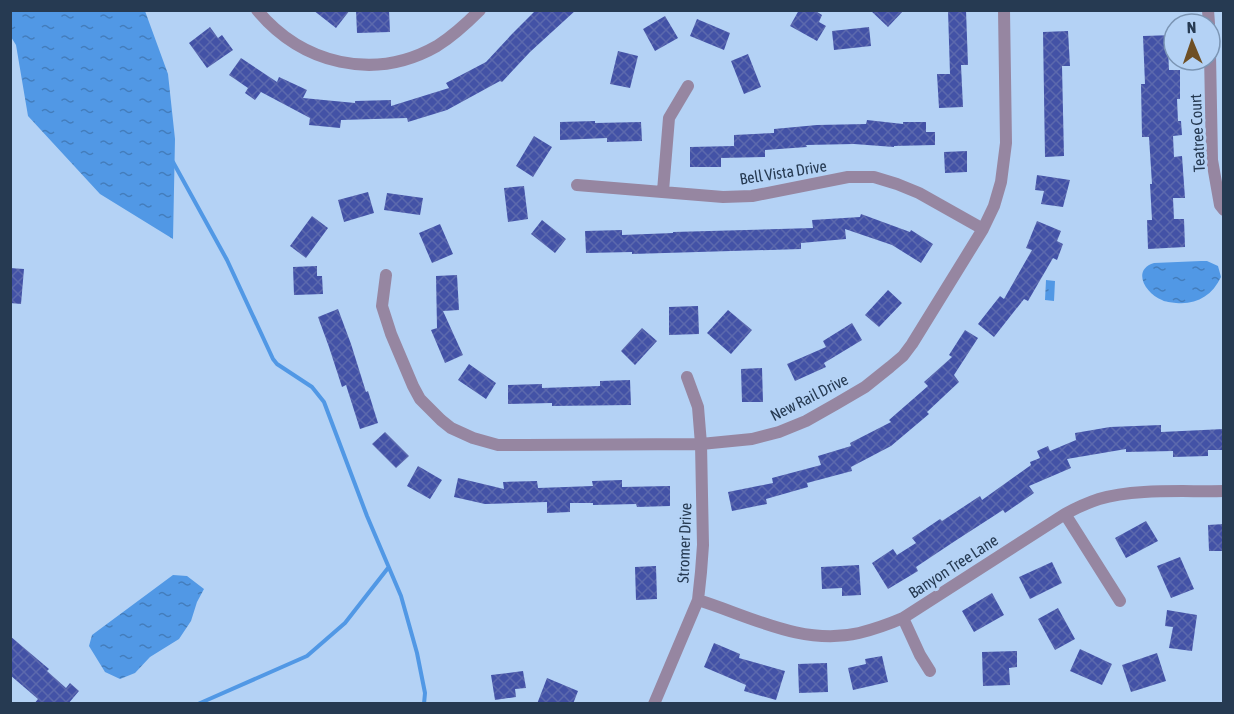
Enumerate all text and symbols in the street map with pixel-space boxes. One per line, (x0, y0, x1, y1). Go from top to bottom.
north arrow (1162, 12, 1222, 72)
text: N (1186, 18, 1197, 36)
street label: Teatree Court (1186, 93, 1208, 173)
street label: Bell Vista Drive (738, 156, 828, 188)
street label: New Rail Drive (767, 370, 851, 424)
street label: Stromer Drive (674, 503, 694, 583)
street label: Banyon Tree Lane (905, 530, 1002, 602)

